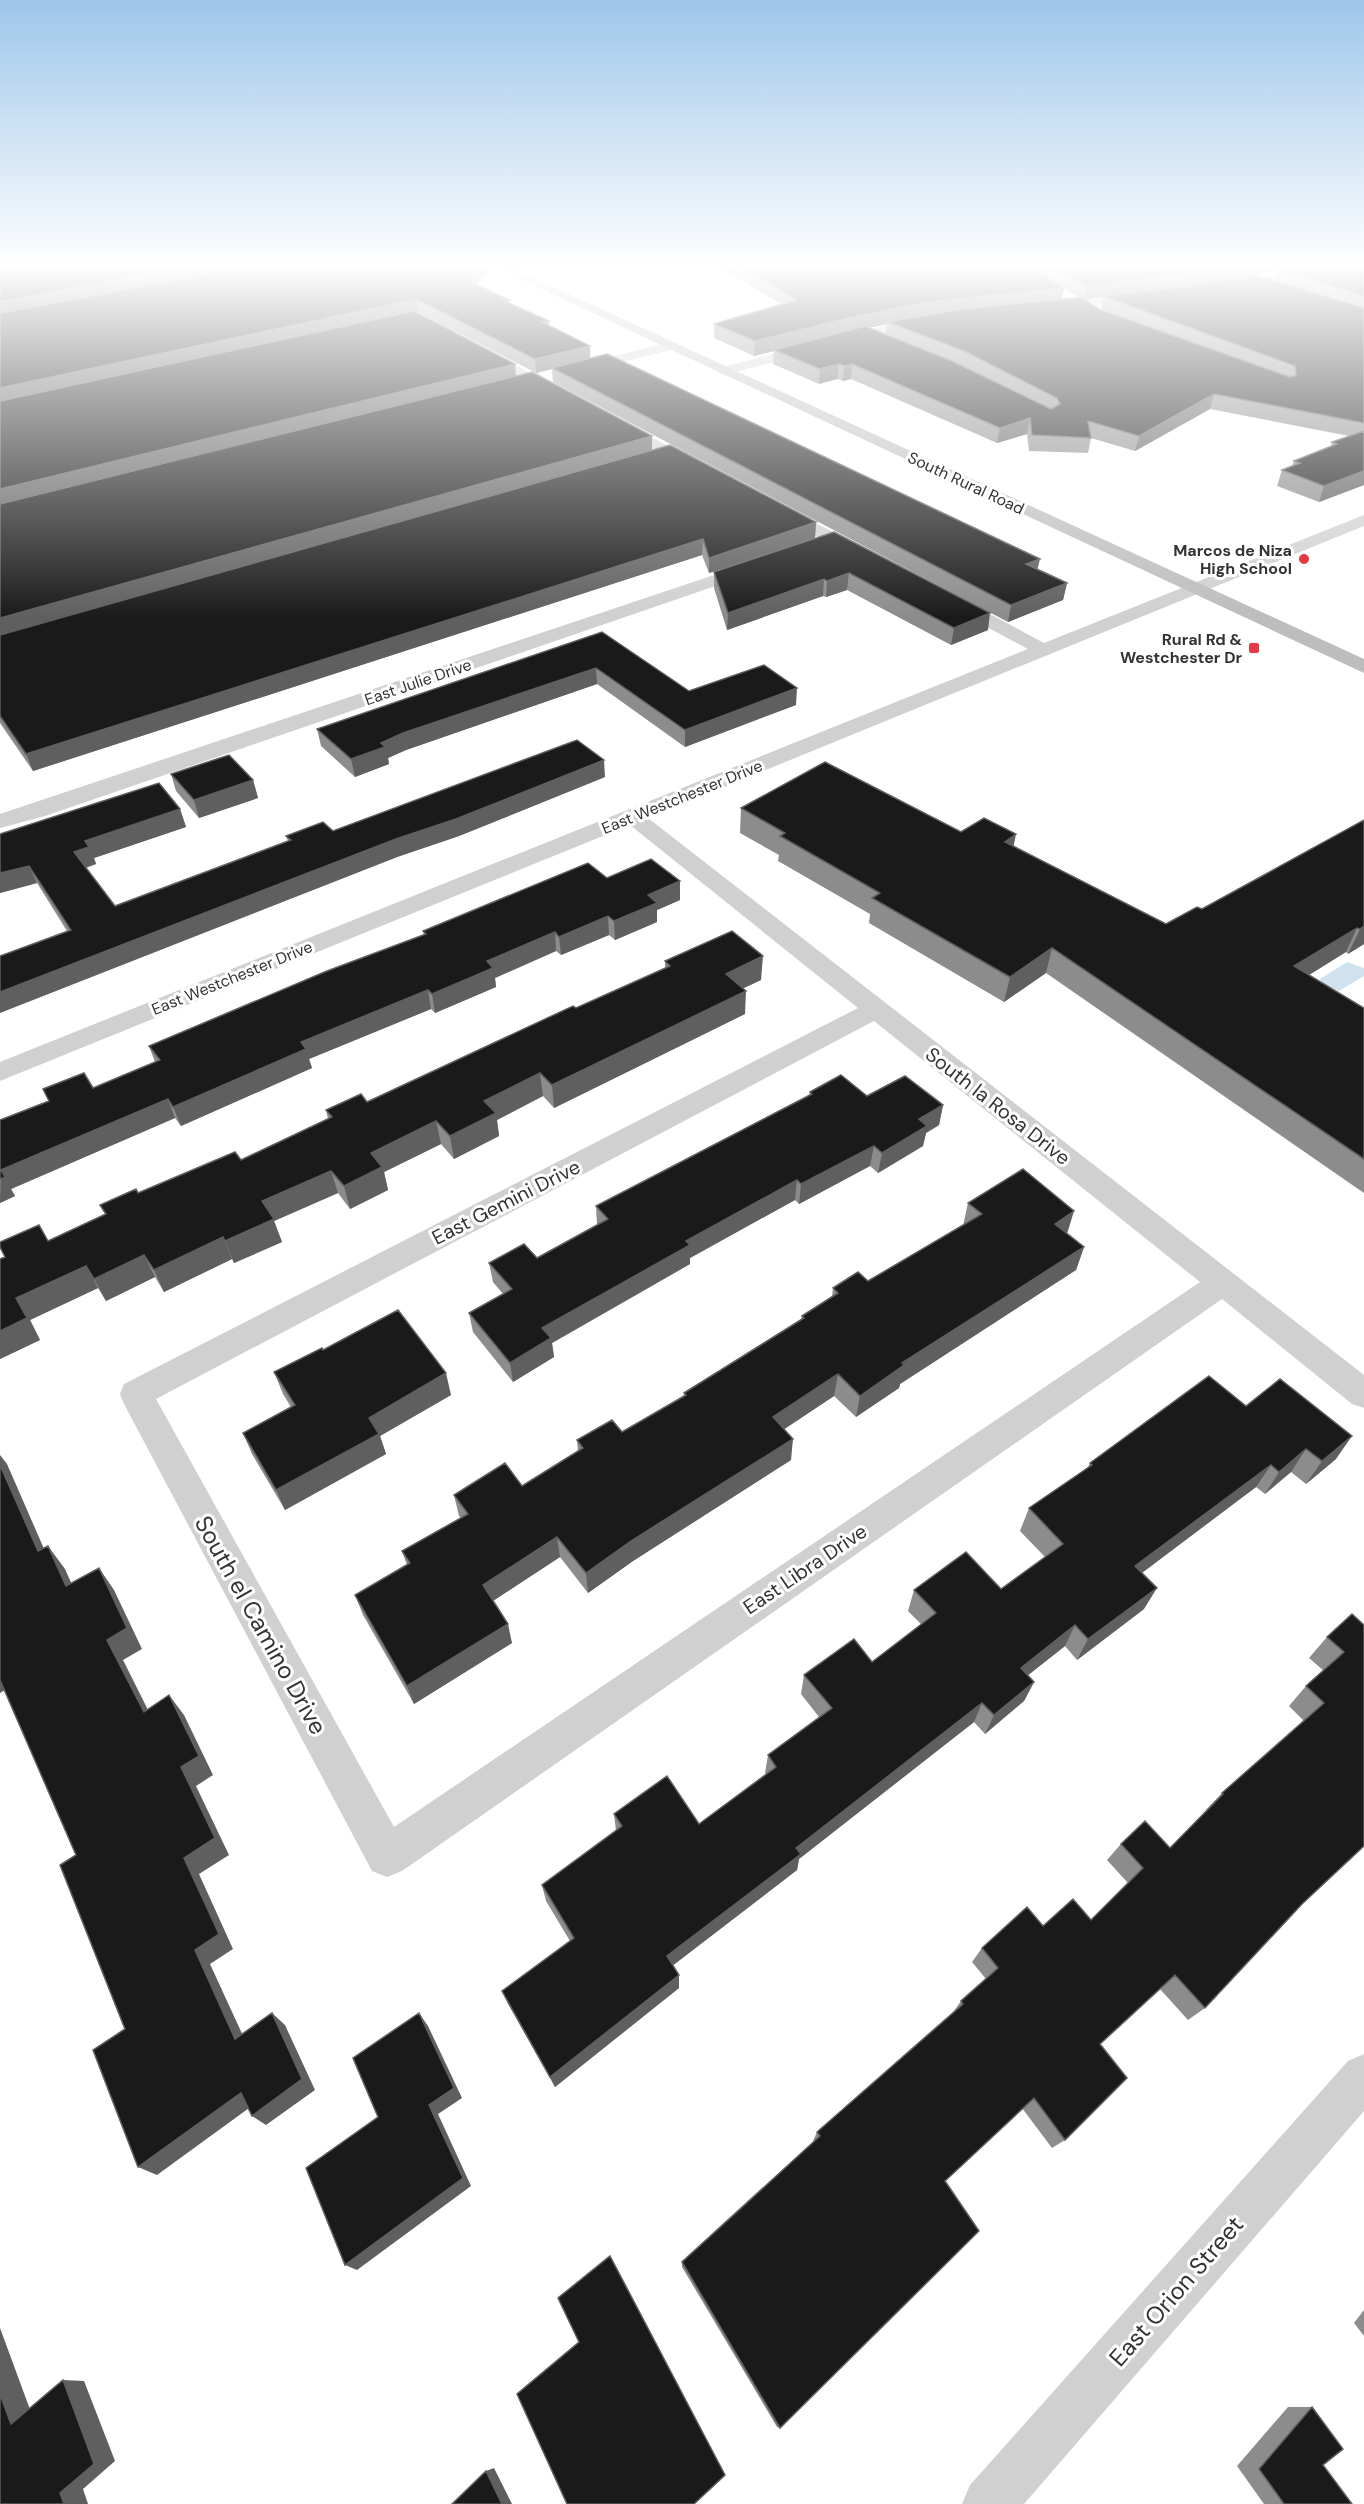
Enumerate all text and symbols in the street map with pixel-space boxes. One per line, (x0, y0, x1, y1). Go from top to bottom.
street label: South Rural Road (904, 447, 1028, 519)
place label: Marcos de Niza High School (1173, 540, 1292, 579)
marker: Marcos de Niza High School (1297, 552, 1311, 566)
place label: Rural Rd & Westchester Dr (1120, 629, 1242, 668)
marker: Rural Rd & Westchester Dr (1247, 641, 1261, 655)
street label: East Julie Drive (362, 654, 474, 710)
street label: East Westchester Drive (598, 755, 766, 839)
street label: East Westchester Drive (148, 936, 316, 1020)
street label: South la Rosa Drive (920, 1041, 1076, 1171)
street label: East Gemini Drive (427, 1153, 585, 1251)
street label: South el Camino Drive (188, 1510, 334, 1740)
street label: East Libra Drive (738, 1518, 872, 1620)
street label: East Orion Street (1102, 2209, 1250, 2373)

